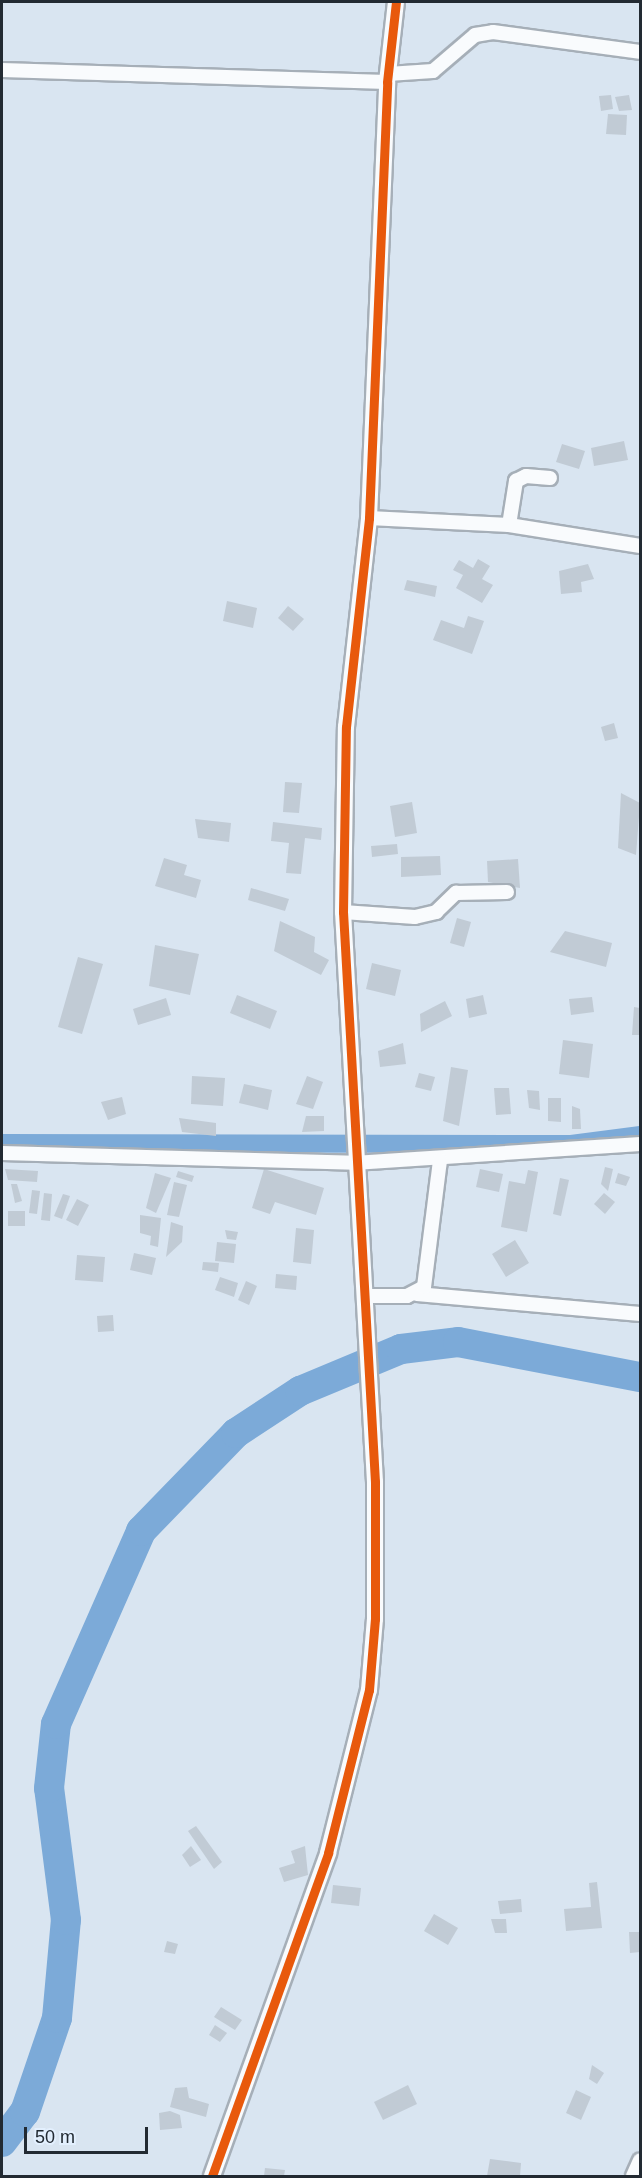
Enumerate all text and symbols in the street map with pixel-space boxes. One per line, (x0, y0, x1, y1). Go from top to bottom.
scale bar (27, 2115, 152, 2153)
text: 50 m (35, 2127, 75, 2147)

